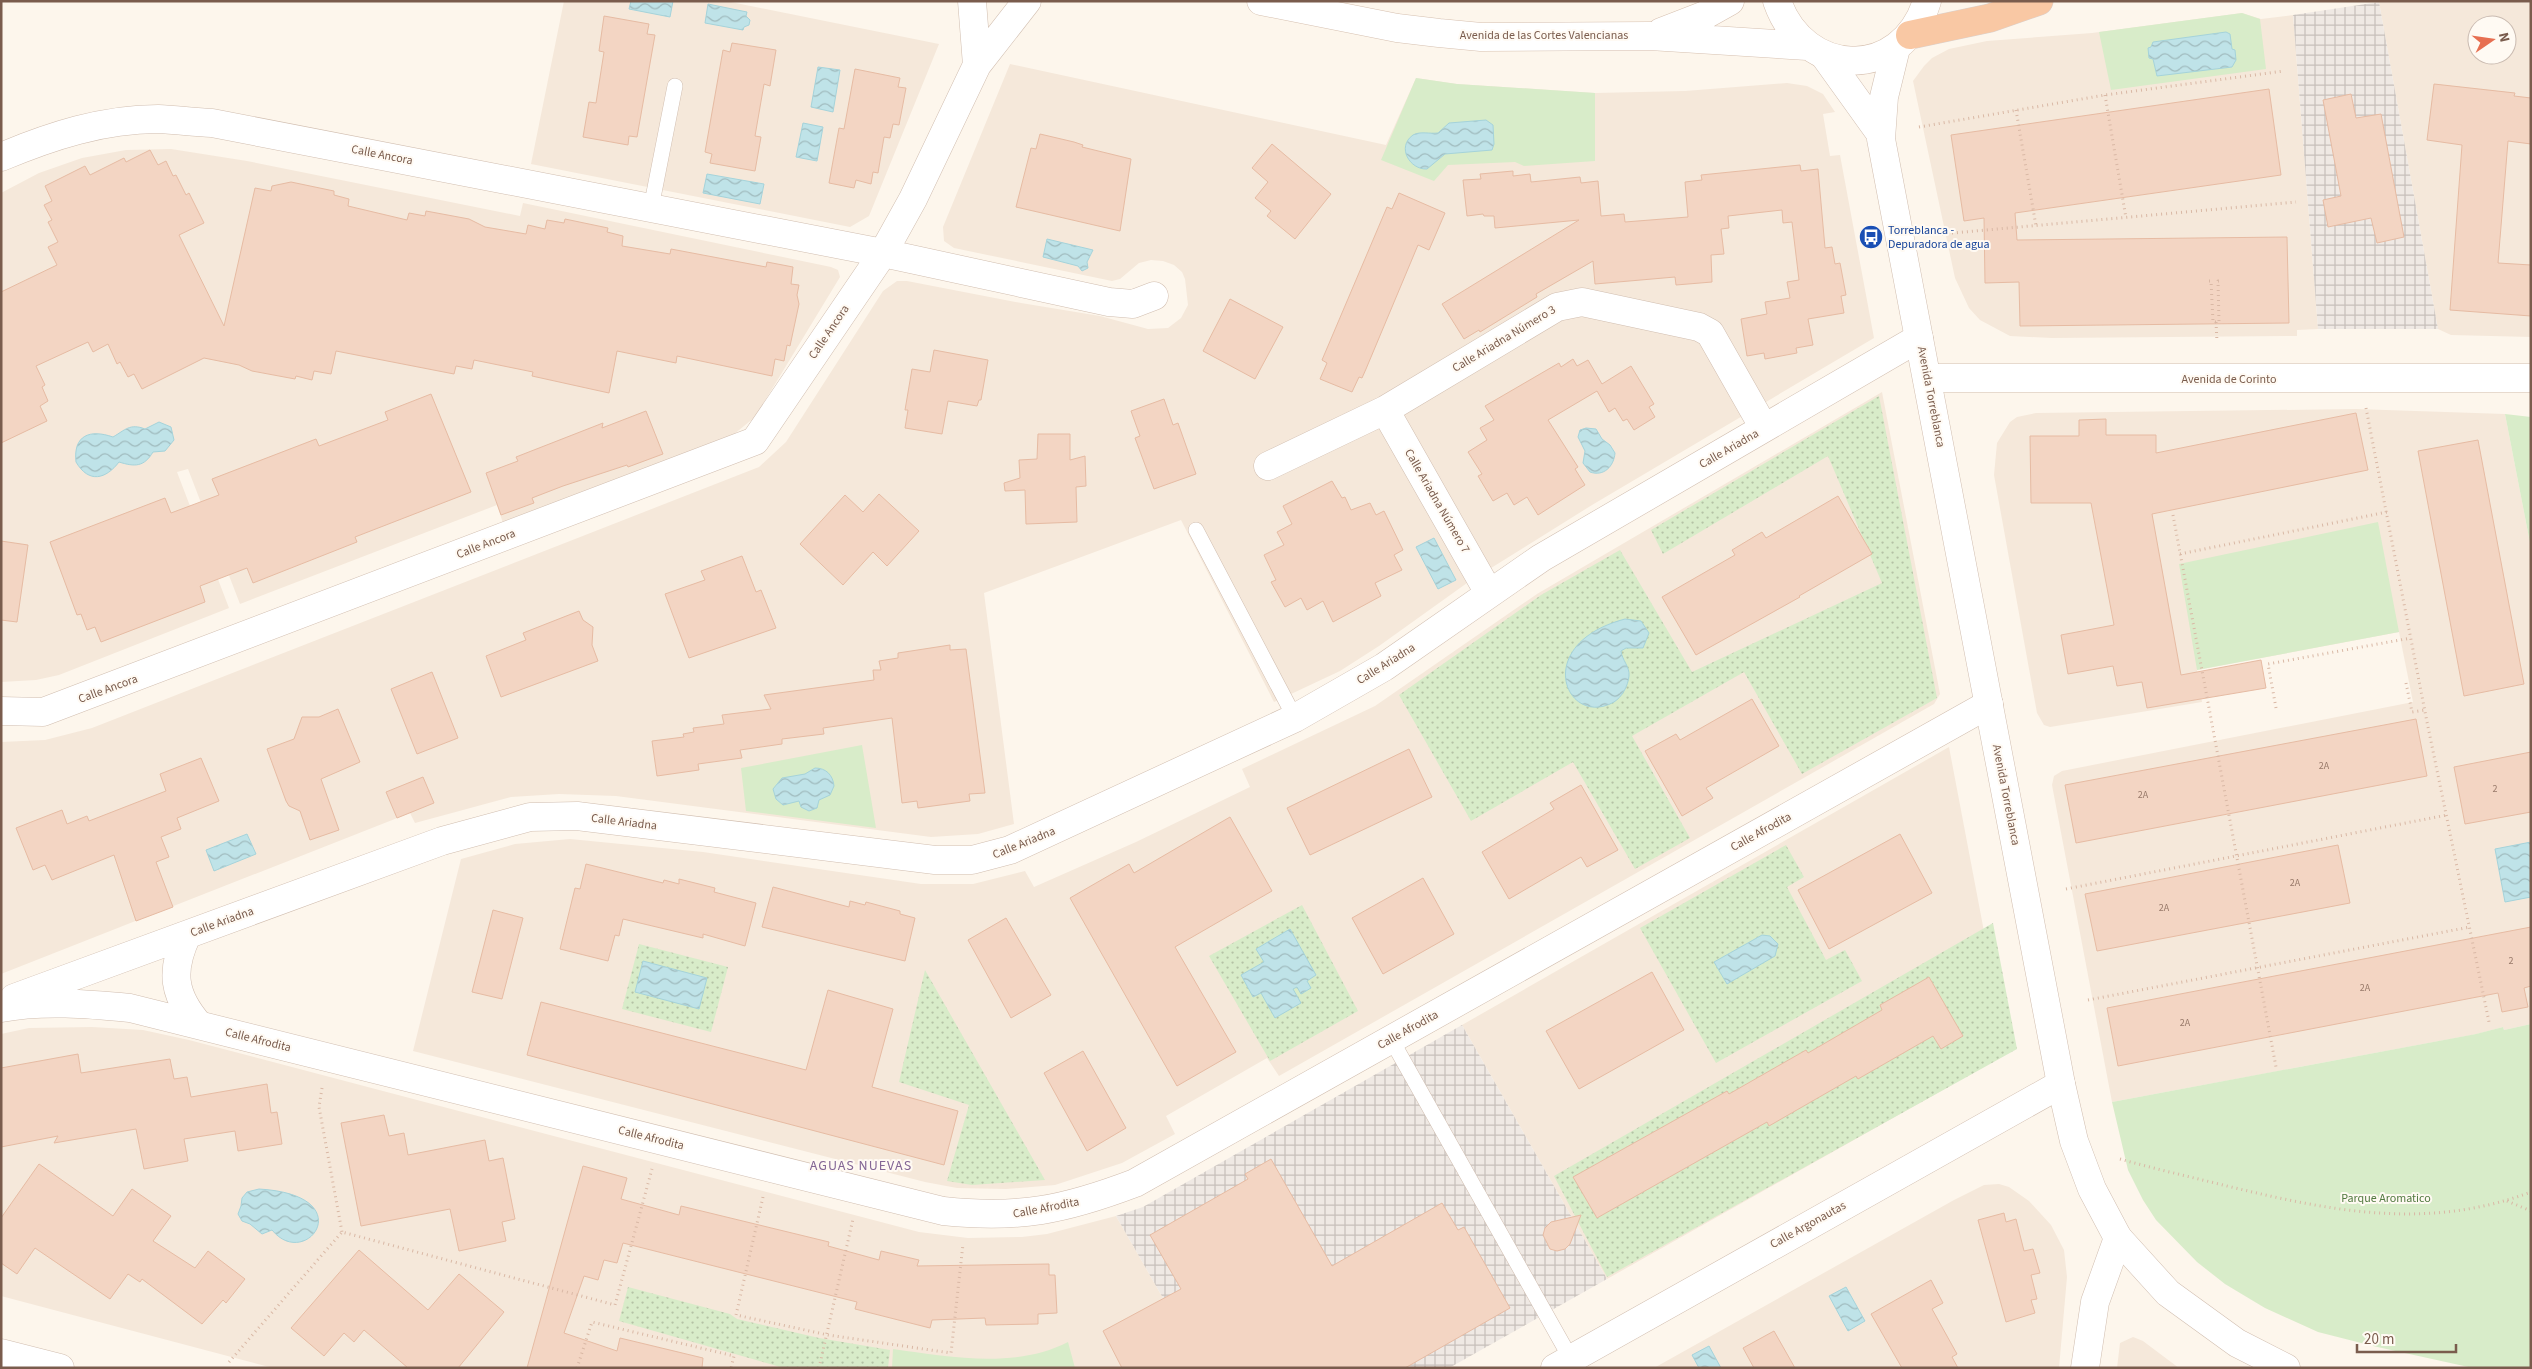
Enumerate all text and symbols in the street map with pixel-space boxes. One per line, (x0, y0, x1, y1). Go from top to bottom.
north arrow (2467, 15, 2517, 65)
street label: Avenida de las Cortes Valencianas (1460, 27, 1628, 44)
text: N (2493, 31, 2514, 44)
street label: Calle Ancora (350, 141, 414, 169)
place label: Torreblanca - Depuradora de agua (1888, 222, 1990, 253)
bus stop icon: Torreblanca - Depuradora de agua (1858, 224, 1884, 250)
street label: Calle Ariadna Número 3 (1449, 301, 1559, 377)
street label: Calle Ancora (805, 302, 853, 362)
street label: Avenida Torreblanca (1913, 345, 1949, 449)
street label: Avenida de Corinto (2181, 371, 2277, 388)
street label: Calle Ariadna (1696, 425, 1762, 473)
street label: Calle Ariadna Número 7 (1400, 446, 1474, 556)
street label: Calle Ancora (454, 525, 518, 563)
street label: Calle Ariadna (1353, 639, 1419, 689)
street label: Calle Ancora (76, 670, 140, 708)
street label: Avenida Torreblanca (1988, 743, 2024, 847)
house number: 2A (2319, 759, 2330, 773)
house number: 2 (2493, 782, 2498, 796)
house number: 2A (2138, 788, 2149, 802)
street label: Calle Afrodita (1727, 808, 1795, 856)
street label: Calle Ariadna (590, 810, 658, 834)
street label: Calle Ariadna (990, 823, 1058, 863)
house number: 2A (2290, 876, 2301, 890)
house number: 2A (2159, 901, 2170, 915)
street label: Calle Ariadna (188, 903, 256, 941)
house number: 2 (2509, 954, 2514, 968)
house number: 2A (2360, 981, 2371, 995)
street label: Calle Afrodita (1374, 1006, 1442, 1054)
house number: 2A (2180, 1016, 2191, 1030)
street label: Calle Afrodita (223, 1024, 293, 1056)
street label: Calle Afrodita (616, 1122, 686, 1154)
district label: AGUAS NUEVAS (810, 1156, 912, 1176)
park label: Parque Aromatico (2341, 1190, 2431, 1207)
street label: Calle Afrodita (1011, 1193, 1081, 1223)
street label: Calle Argonautas (1767, 1197, 1849, 1253)
scale bar (2357, 1322, 2456, 1354)
text: 20 m (2364, 1329, 2394, 1350)

